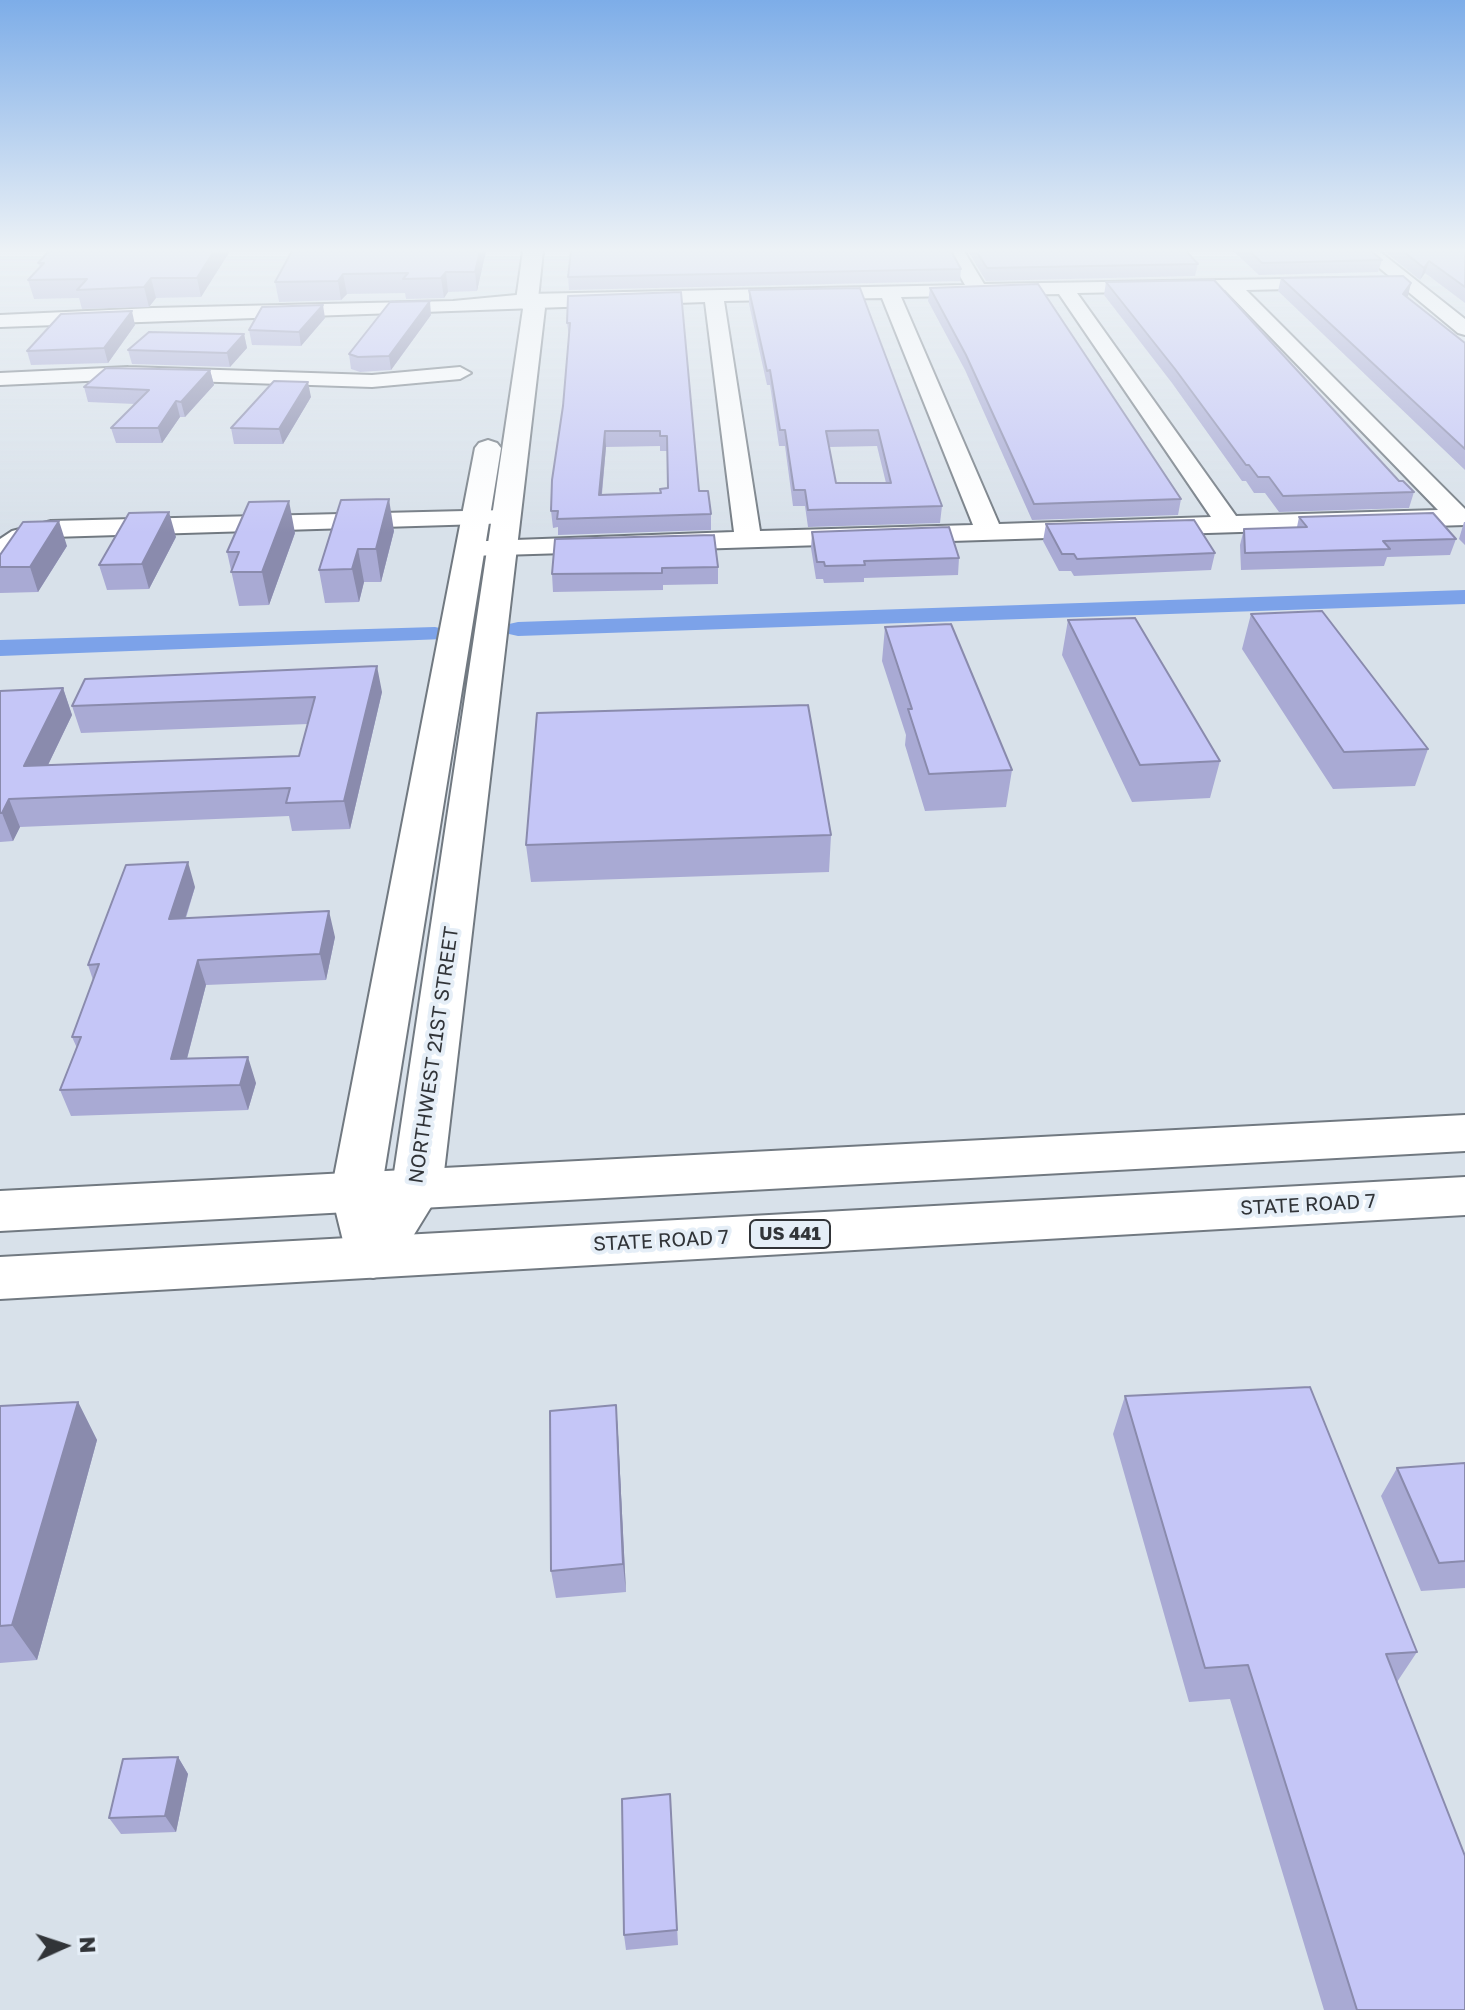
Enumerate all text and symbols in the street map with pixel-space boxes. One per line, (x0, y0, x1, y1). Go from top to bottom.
street label: NORTHWEST 21ST STREET (404, 925, 464, 1185)
street label: STATE ROAD 7 (1240, 1189, 1376, 1221)
road number: US 441 (750, 1220, 830, 1248)
street label: STATE ROAD 7 (593, 1225, 729, 1257)
north arrow (24, 1906, 104, 1986)
text: N (75, 1936, 102, 1954)

